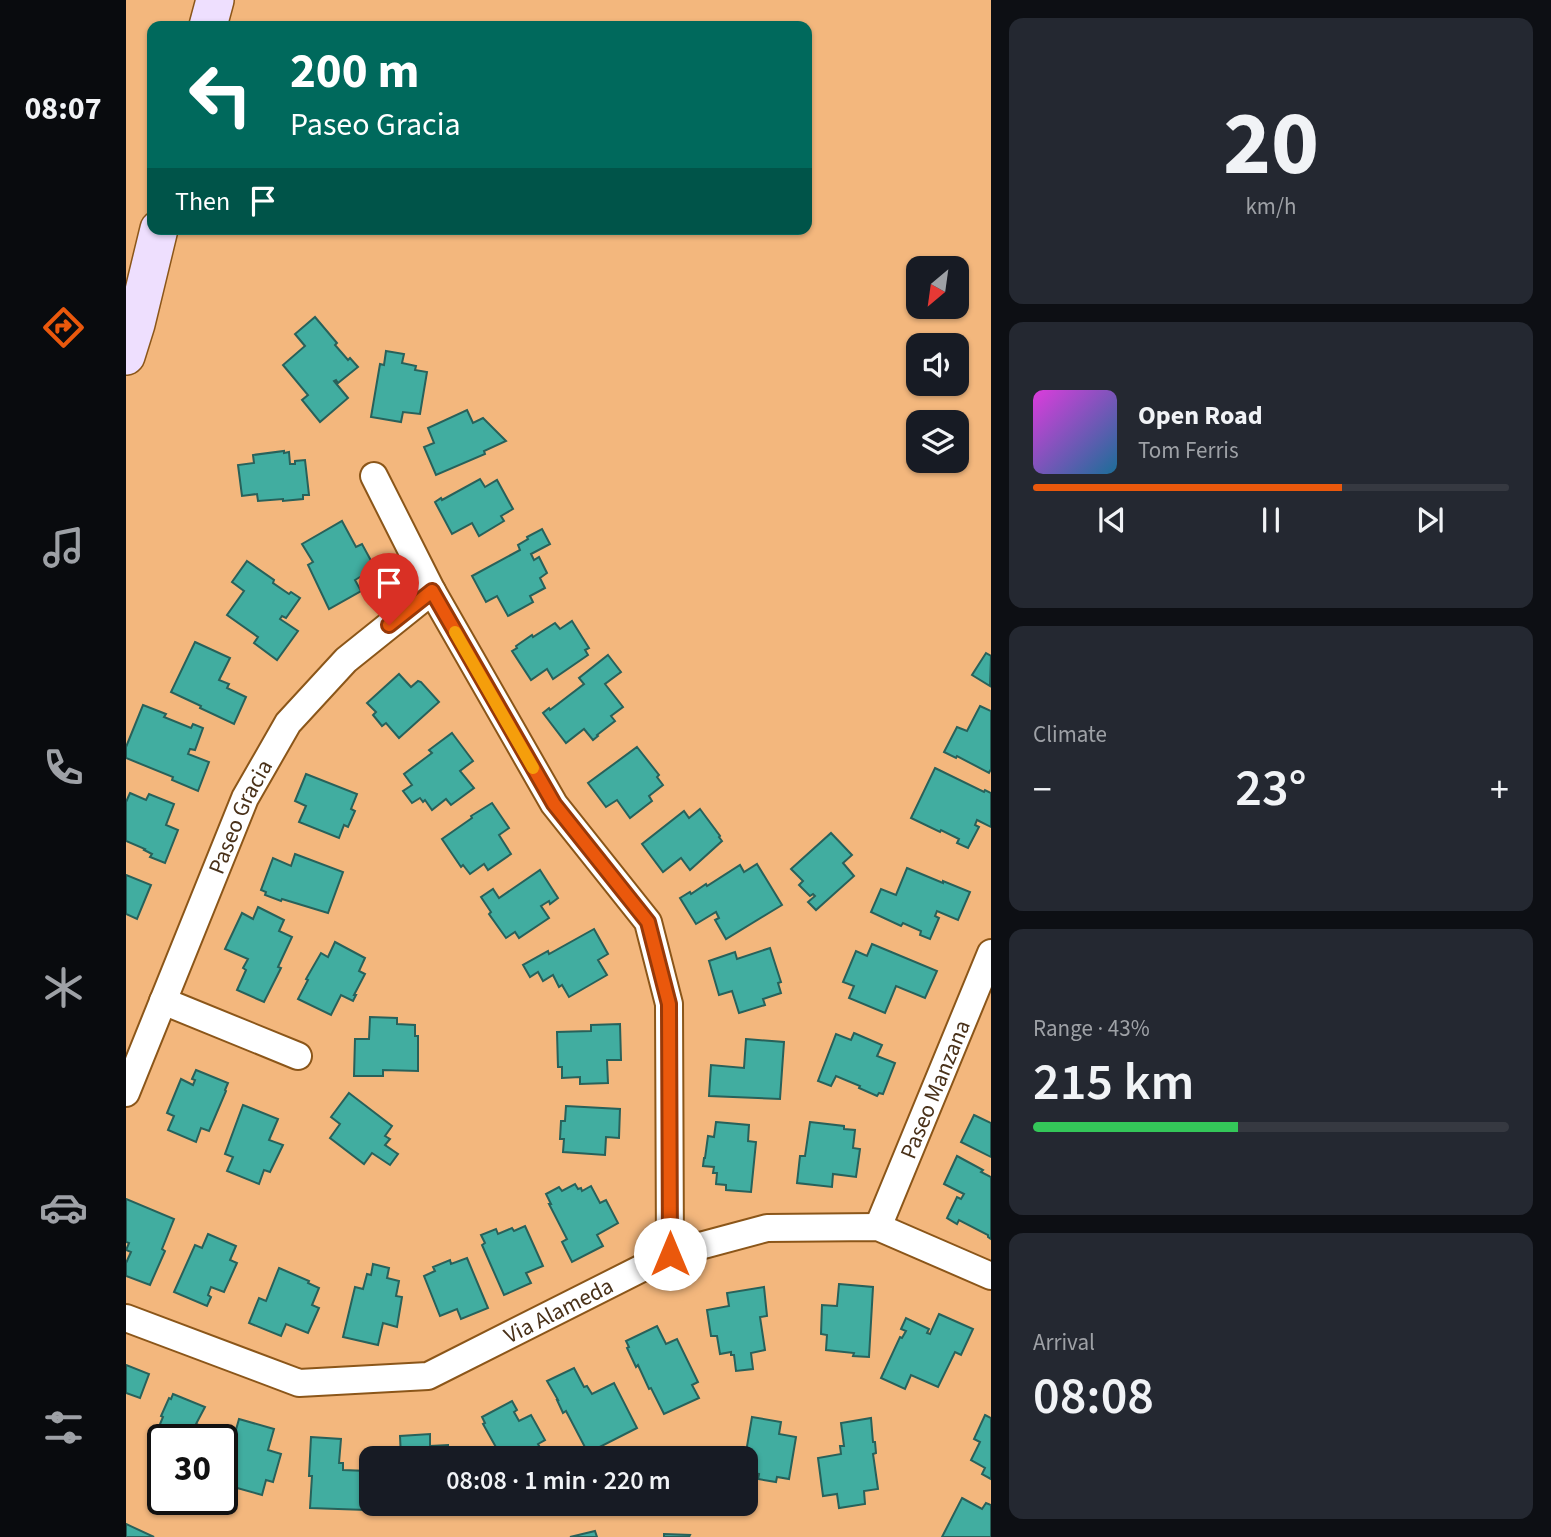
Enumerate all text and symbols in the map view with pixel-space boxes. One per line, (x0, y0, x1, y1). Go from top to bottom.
text: 200 m (290, 37, 419, 107)
icon: left (175, 49, 266, 140)
text: 20 (1223, 80, 1319, 209)
text: 08:07 (24, 86, 102, 132)
text: Paseo Gracia (290, 102, 461, 148)
icon: arrive (244, 182, 282, 220)
text: Then (175, 183, 230, 220)
text: km/h (1245, 190, 1297, 223)
north arrow (906, 256, 970, 318)
map controls (906, 256, 969, 473)
icon: directions (39, 303, 88, 352)
button: sound (906, 333, 969, 396)
text: Open Road (1138, 397, 1263, 434)
button: layers (906, 410, 969, 473)
text: Tom Ferris (1138, 434, 1239, 467)
icon: previous (1093, 501, 1131, 539)
icon: pause (1252, 501, 1290, 539)
icon: next (1411, 501, 1449, 539)
icon: music (39, 523, 88, 572)
pin (359, 553, 419, 625)
icon: arrive (370, 564, 408, 602)
text: Climate (1033, 718, 1107, 751)
icon: phone (39, 743, 88, 792)
text: 23° (1235, 752, 1307, 826)
street label: Paseo Gracia (200, 753, 280, 879)
text: − (1033, 763, 1052, 817)
text: + (1490, 763, 1509, 817)
icon: climate (39, 963, 88, 1012)
text: Range · 43% (1033, 1012, 1150, 1045)
street label: Paseo Manzana (891, 1015, 978, 1164)
text: 215 km (1033, 1046, 1194, 1120)
icon: car (39, 1183, 88, 1232)
position arrow (633, 1217, 707, 1291)
street label: Via Alameda (498, 1269, 619, 1352)
text: Arrival (1033, 1326, 1095, 1359)
text: 08:08 (1033, 1360, 1154, 1434)
icon: filters (39, 1403, 88, 1452)
speed limit sign: 30 (147, 1424, 238, 1515)
text: 08:08 · 1 min · 220 m (446, 1462, 671, 1499)

